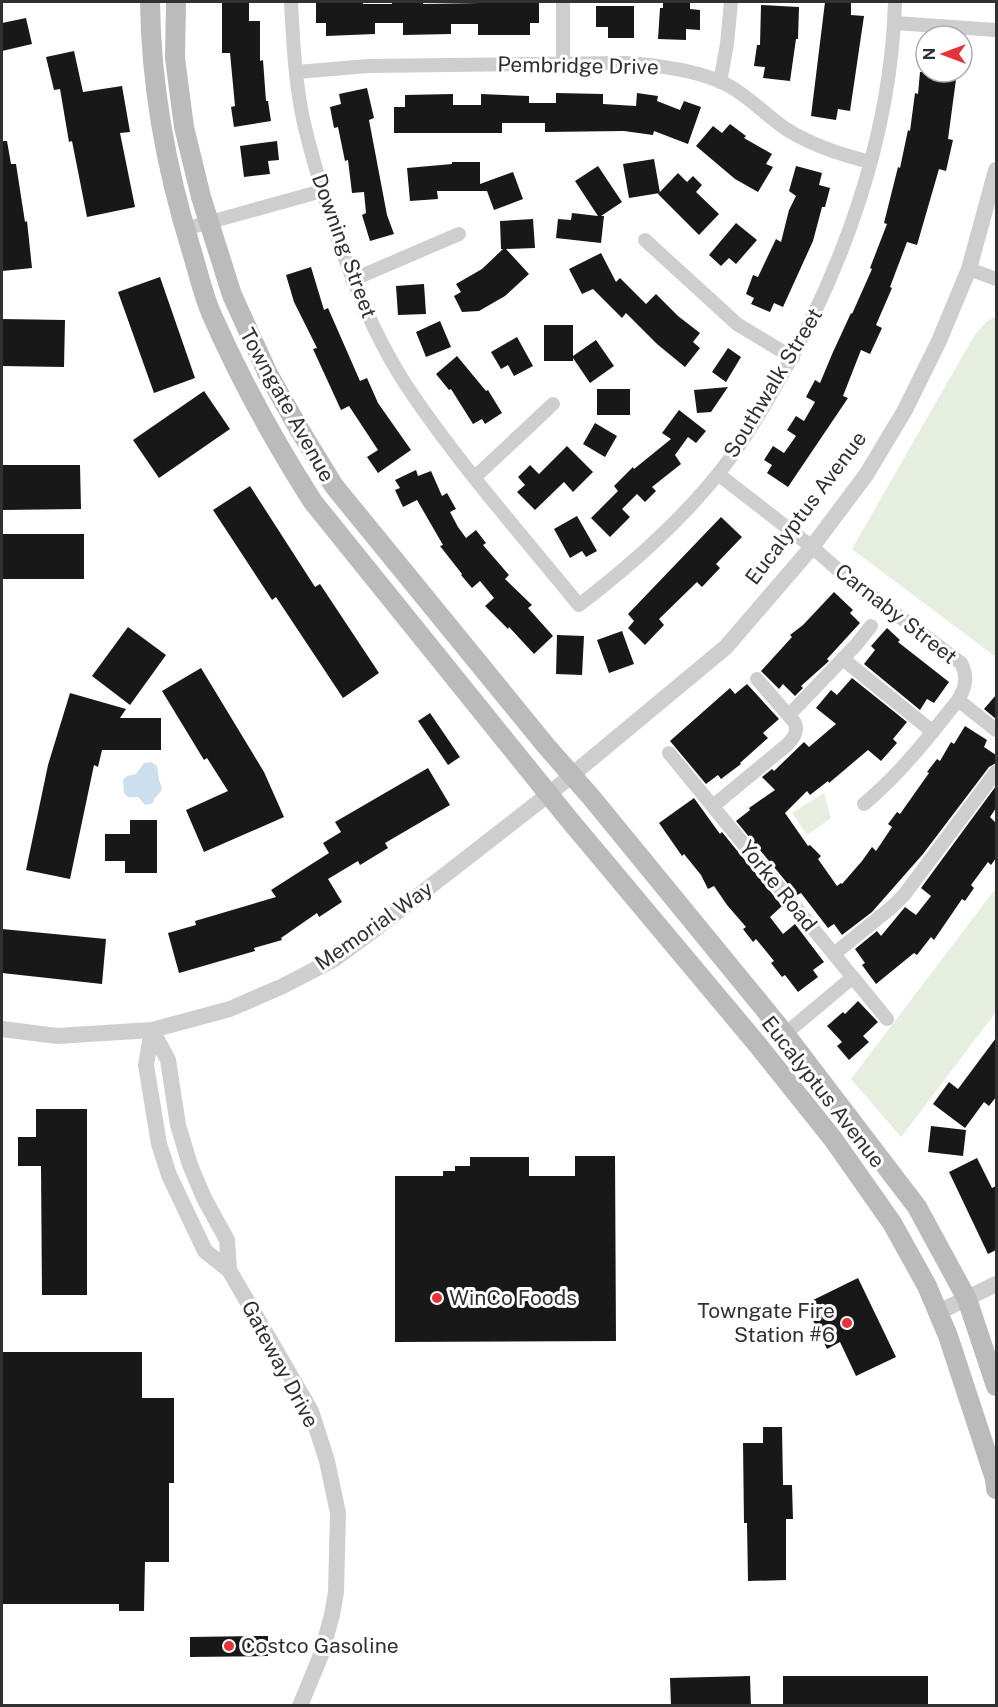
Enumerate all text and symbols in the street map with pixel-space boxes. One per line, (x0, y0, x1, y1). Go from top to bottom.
north arrow (914, 24, 974, 84)
text: N (920, 48, 939, 60)
street label: Pembridge Drive (497, 52, 659, 79)
street label: Downing Street (307, 170, 382, 321)
street label: Southwalk Street (718, 303, 827, 462)
street label: Towngate Avenue (235, 323, 340, 486)
street label: Eucalyptus Avenue (740, 426, 871, 589)
street label: Carnaby Street (830, 558, 962, 669)
street label: Yorke Road (734, 835, 823, 936)
street label: Memorial Way (310, 876, 437, 975)
street label: Eucalyptus Avenue (757, 1011, 890, 1172)
place label: WinCo Foods (449, 1285, 577, 1310)
marker: WinCo Foods (430, 1291, 444, 1305)
street label: Gateway Drive (237, 1296, 324, 1431)
place label: Towngate Fire Station #6 (697, 1298, 835, 1347)
marker: Towngate Fire Station #6 (840, 1316, 854, 1330)
place label: Costco Gasoline (241, 1633, 399, 1658)
marker: Costco Gasoline (222, 1639, 236, 1653)

